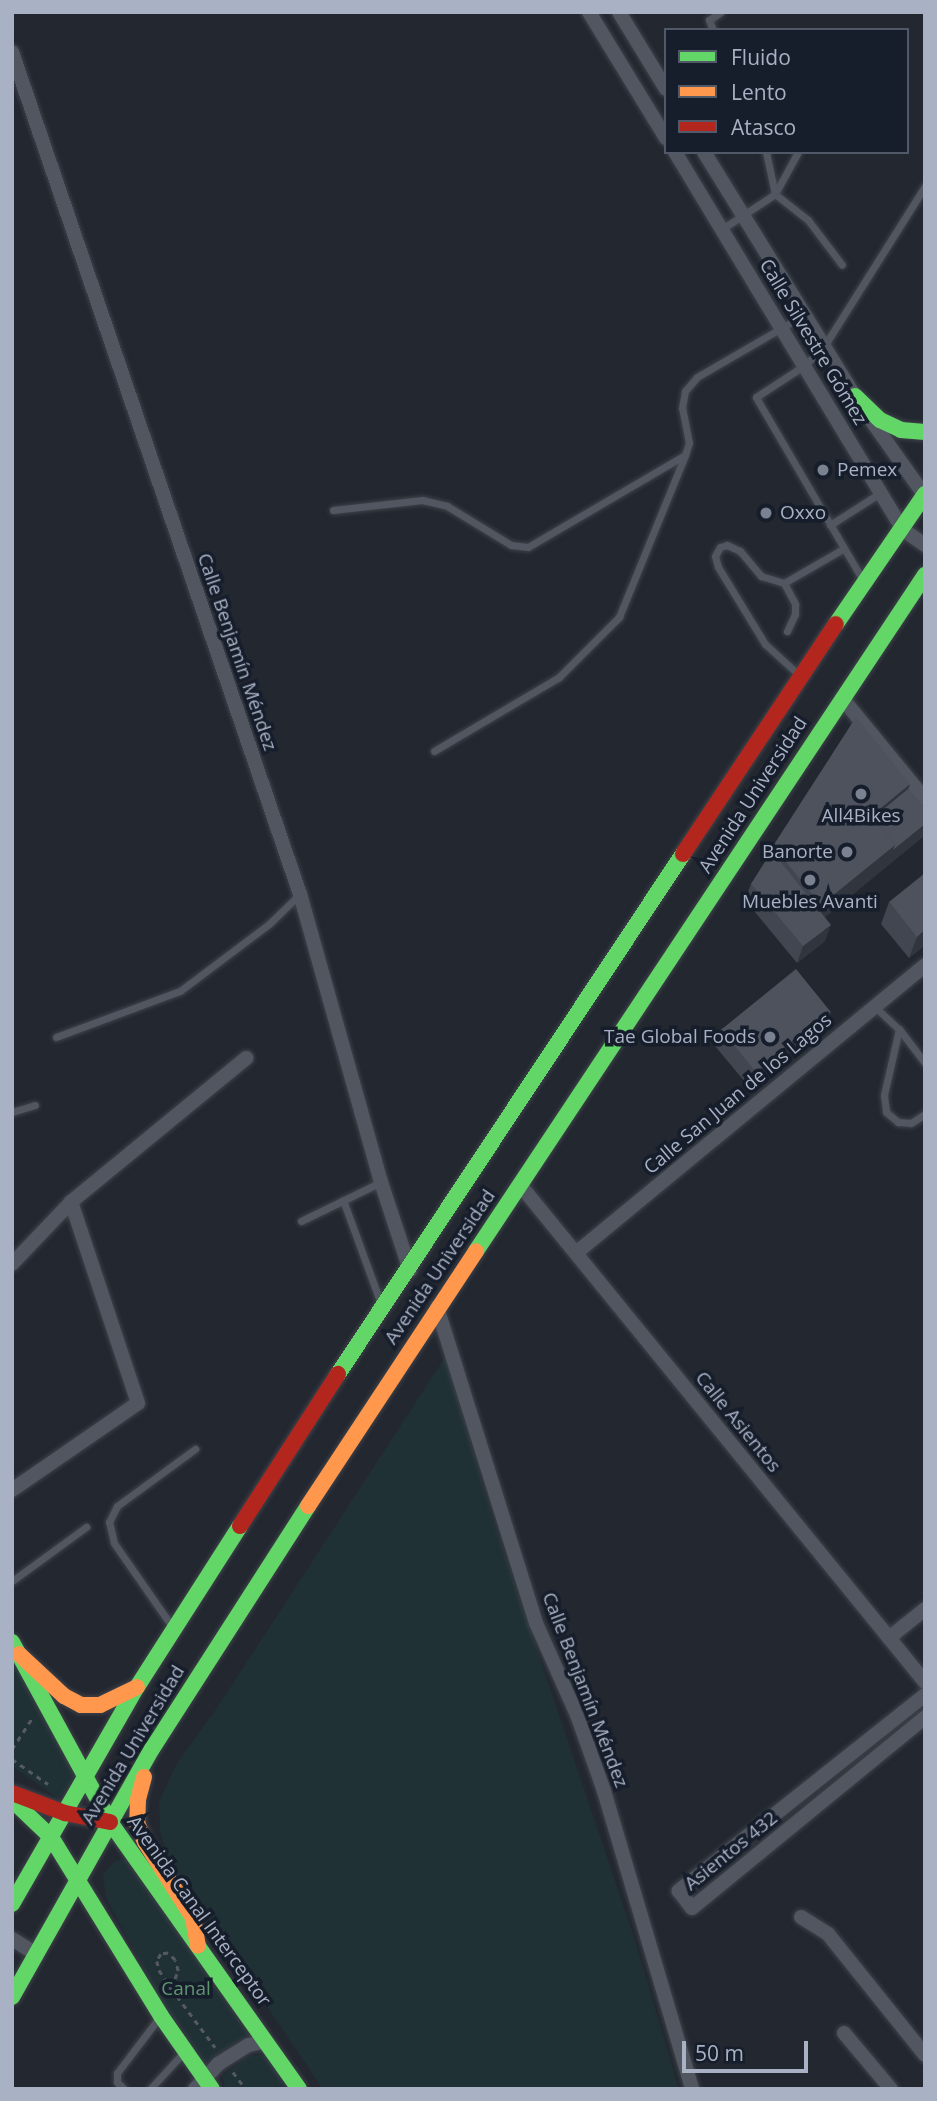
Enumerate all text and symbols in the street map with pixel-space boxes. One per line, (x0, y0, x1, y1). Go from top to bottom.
legend (664, 28, 909, 154)
text: Fluido (731, 43, 791, 71)
text: Lento (731, 78, 787, 106)
text: Atasco (731, 113, 796, 141)
street label: Calle Silvestre Gómez (754, 255, 872, 429)
place label: Pemex (837, 459, 897, 481)
marker: Pemex (815, 462, 831, 478)
place label: Oxxo (780, 502, 826, 524)
marker: Oxxo (758, 505, 774, 521)
street label: Calle Benjamín Méndez (192, 550, 282, 754)
street label: Avenida Universidad (694, 713, 812, 877)
marker: All4Bikes (853, 786, 869, 802)
place label: All4Bikes (821, 805, 901, 827)
place label: Banorte (762, 841, 833, 863)
marker: Banorte (839, 844, 855, 860)
marker: Muebles Avanti (802, 872, 818, 888)
place label: Muebles Avanti (742, 891, 878, 913)
street label: Calle San Juan de los Lagos (640, 1009, 836, 1179)
place label: Tae Global Foods (604, 1026, 756, 1048)
marker: Tae Global Foods (762, 1029, 778, 1045)
street label: Avenida Universidad (380, 1185, 500, 1349)
street label: Calle Asientos (690, 1367, 786, 1477)
street label: Calle Benjamín Méndez (537, 1589, 633, 1791)
street label: Avenida Universidad (76, 1661, 190, 1829)
street label: Asientos 432 (680, 1807, 782, 1895)
street label: Avenida Canal Interceptor (122, 1811, 276, 2011)
park label: Canal (161, 1978, 211, 2000)
scale bar (685, 2028, 811, 2072)
text: 50 m (695, 2039, 744, 2067)

